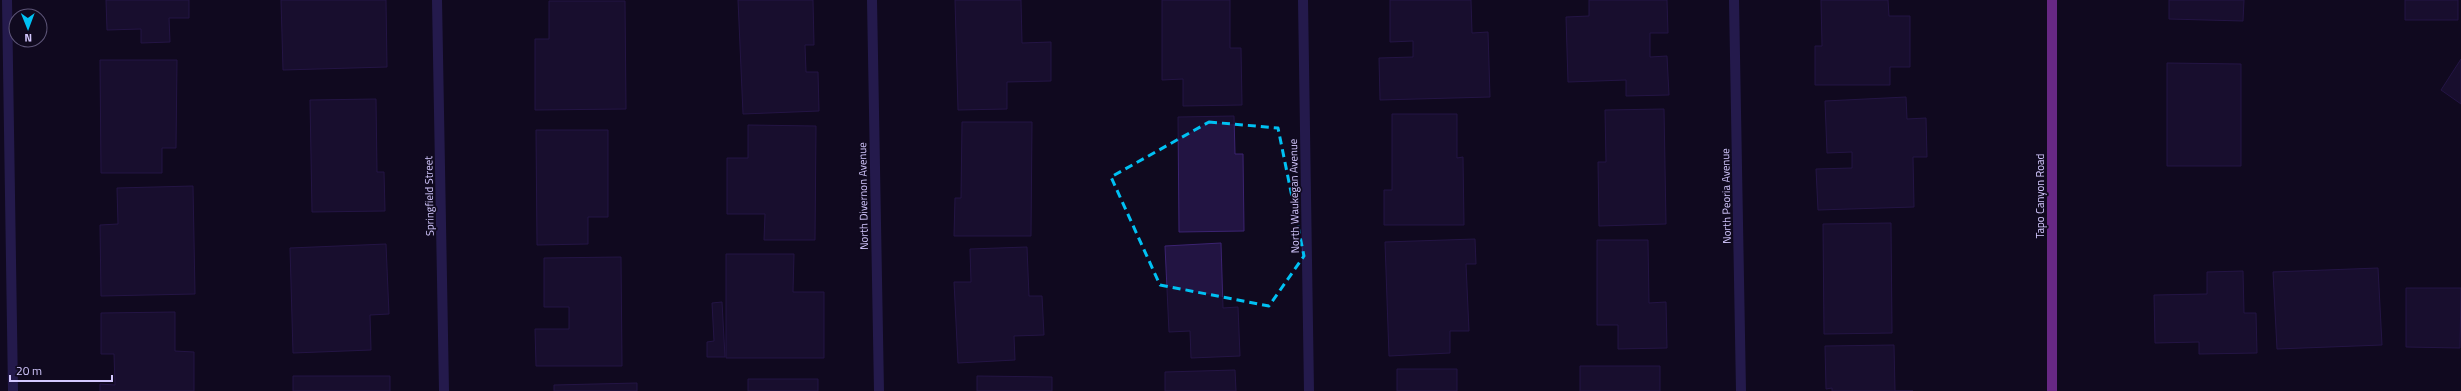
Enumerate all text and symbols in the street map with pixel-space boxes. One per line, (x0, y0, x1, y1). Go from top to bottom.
north arrow (8, 8, 48, 48)
text: N (24, 30, 32, 46)
street label: North Waukegan Avenue (1285, 138, 1303, 253)
street label: North Divernon Avenue (854, 142, 872, 250)
street label: North Peoria Avenue (1717, 148, 1735, 244)
street label: Tapo Canyon Road (2032, 153, 2048, 238)
street label: Springfield Street (420, 156, 438, 236)
scale bar (10, 357, 112, 383)
text: 20 m (16, 361, 42, 380)

